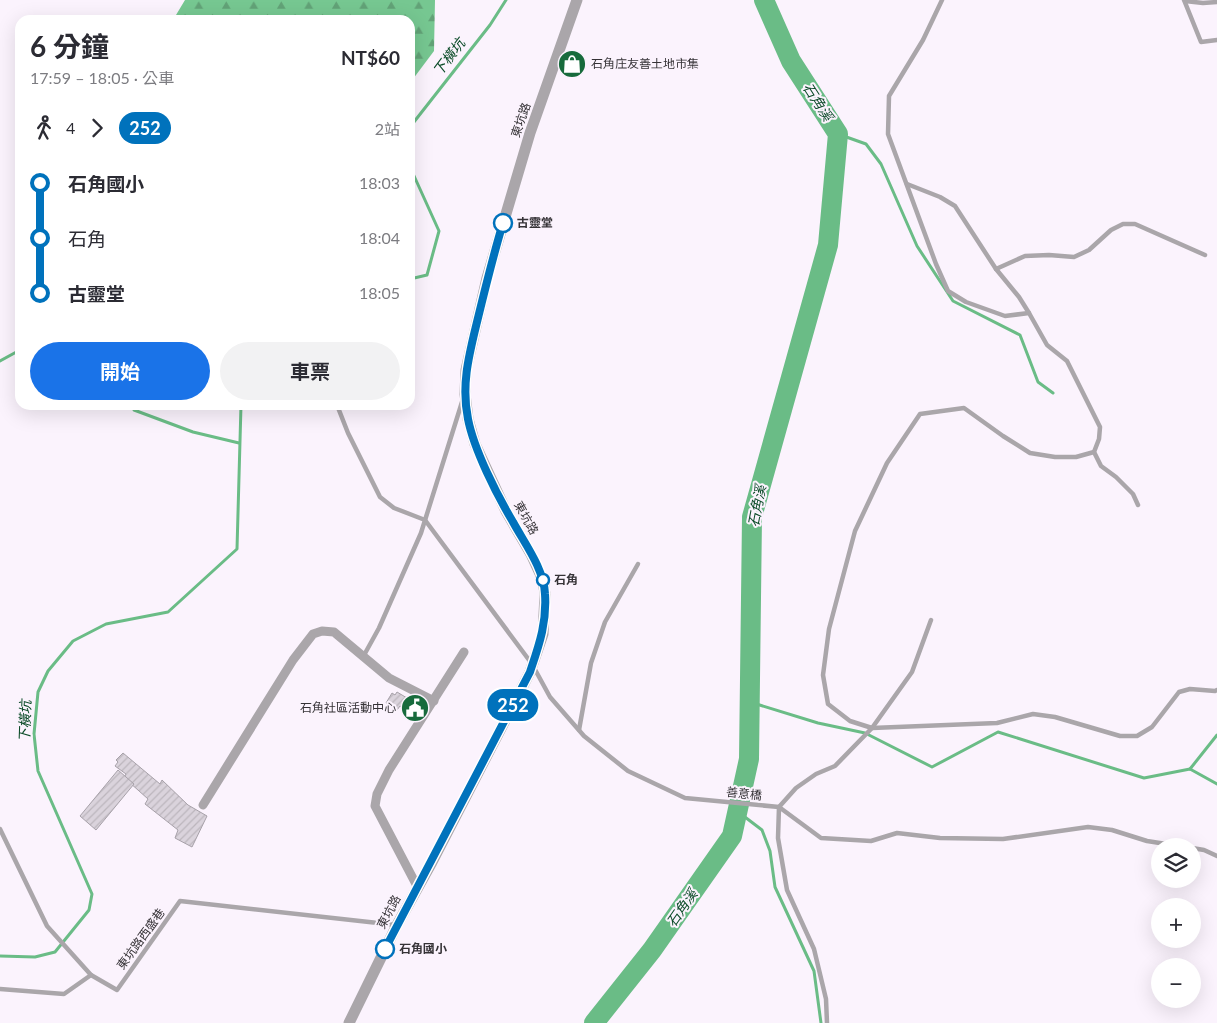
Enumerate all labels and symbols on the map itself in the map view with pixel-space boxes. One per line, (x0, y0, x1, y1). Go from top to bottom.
water label: 下橫坑 (429, 33, 469, 79)
shop icon: 石角庄友善土地市集 (557, 49, 587, 79)
place label: 石角庄友善土地市集 (591, 56, 699, 71)
water label: 石角溪 (800, 79, 838, 126)
street label: 東坑路 (508, 100, 533, 139)
marker: 古靈堂 (493, 213, 513, 233)
place label: 古靈堂 (517, 215, 553, 230)
water label: 石角溪 (744, 482, 769, 528)
street label: 東坑路 (511, 498, 542, 537)
place label: 石角 (554, 572, 578, 587)
marker: 石角 (536, 573, 550, 587)
line badge: 252 (484, 689, 542, 721)
public building icon: 石角社區活動中心 (400, 693, 430, 723)
water label: 下橫坑 (15, 698, 34, 742)
place label: 石角社區活動中心 (300, 700, 396, 715)
street label: 善意橋 (725, 784, 763, 803)
water label: 石角溪 (663, 884, 702, 930)
street label: 東坑路 (373, 892, 404, 931)
street label: 東坑路西盛巷 (113, 905, 168, 972)
marker: 石角國小 (375, 939, 395, 959)
place label: 石角國小 (399, 941, 447, 956)

